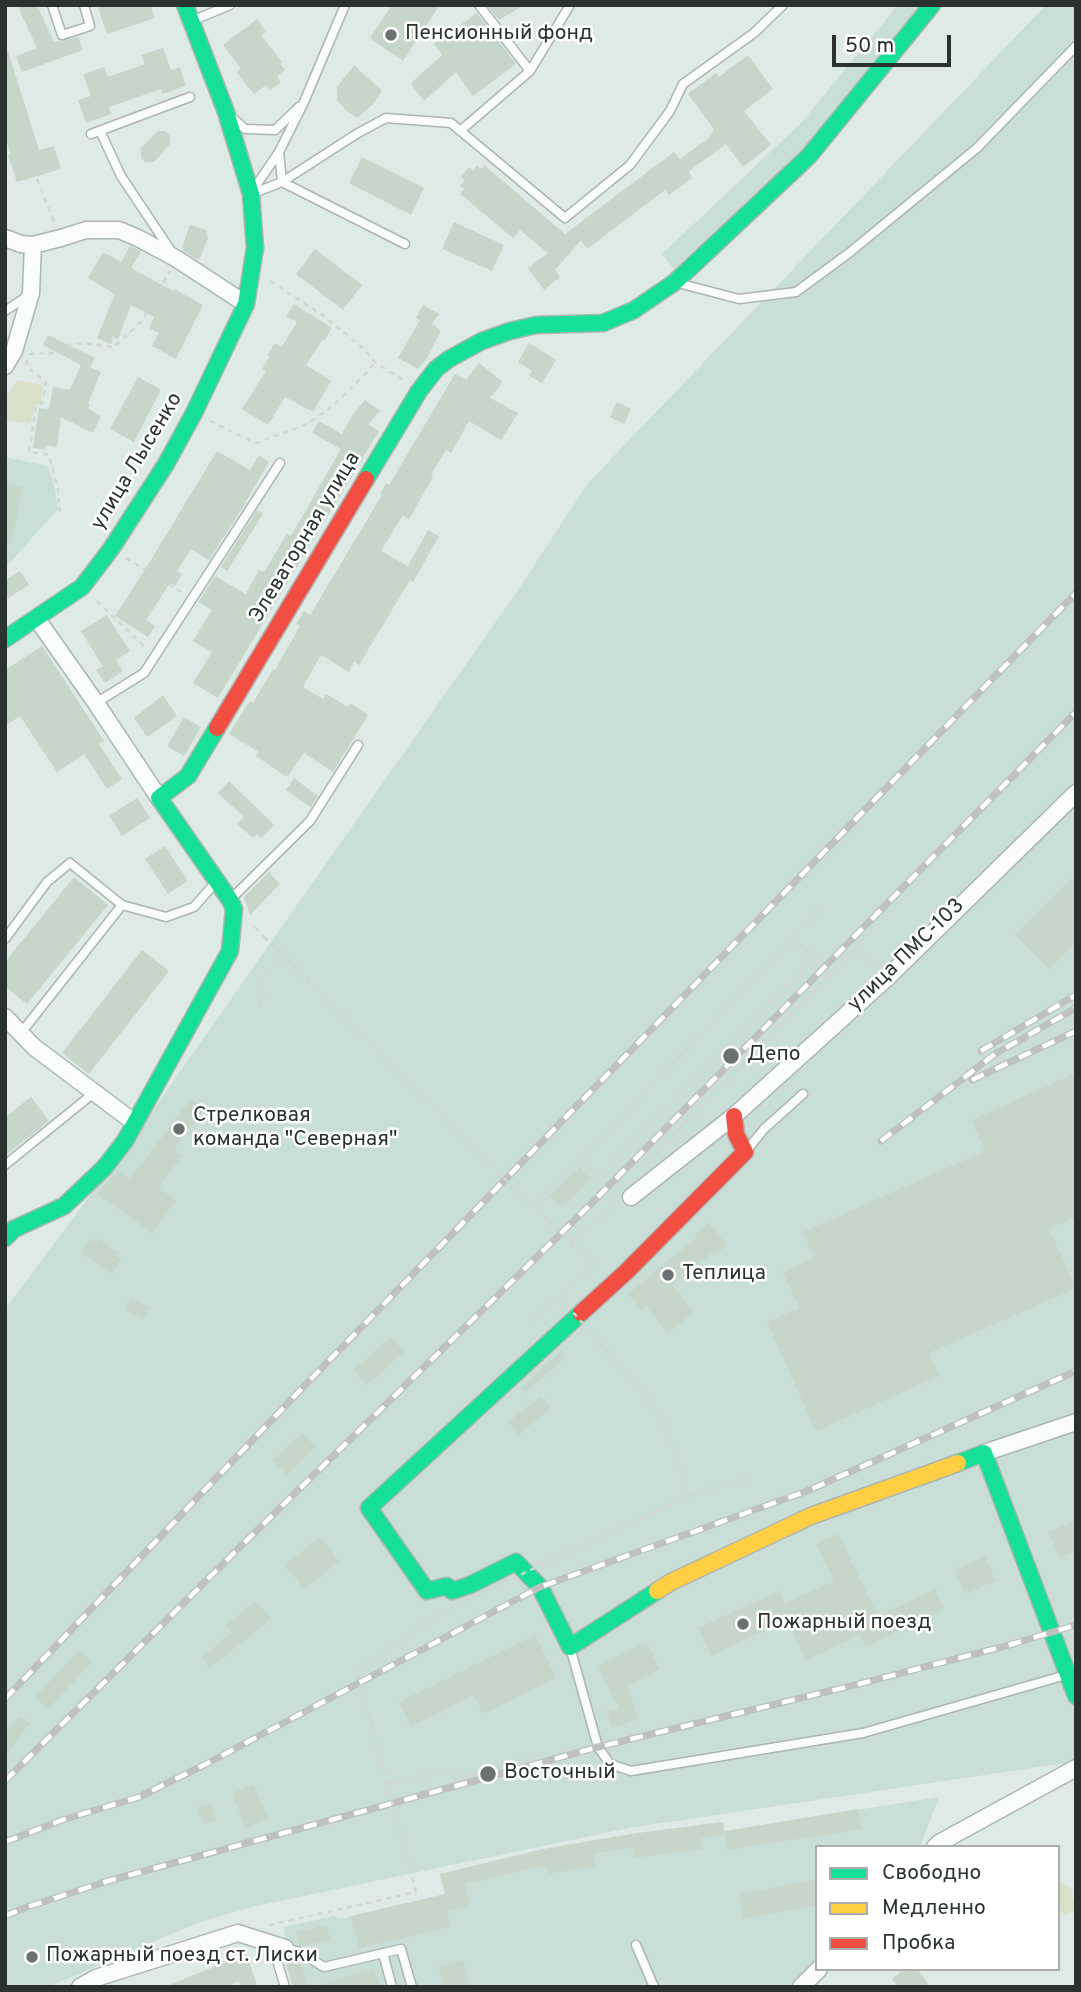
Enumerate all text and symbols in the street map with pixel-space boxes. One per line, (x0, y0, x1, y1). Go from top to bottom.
scale bar (836, 21, 955, 65)
place label: Пенсионный фонд (405, 22, 593, 48)
marker: Пенсионный фонд (383, 27, 399, 43)
text: 50 m (845, 33, 894, 60)
street label: улица Лысенко (87, 389, 189, 535)
street label: Элеваторная улица (245, 448, 367, 628)
street label: улица ПМС-103 (843, 894, 971, 1018)
place label: Депо (747, 1043, 801, 1069)
marker: Депо (721, 1046, 741, 1066)
place label: Стрелковая команда "Северная" (193, 1104, 397, 1154)
marker: Стрелковая команда "Северная" (171, 1121, 187, 1137)
place label: Теплица (682, 1262, 766, 1288)
marker: Теплица (660, 1267, 676, 1283)
place label: Пожарный поезд (757, 1611, 931, 1637)
marker: Пожарный поезд (735, 1616, 751, 1632)
place label: Восточный (504, 1761, 616, 1787)
marker: Восточный (478, 1764, 498, 1784)
legend (815, 1845, 1060, 1971)
text: Свободно (882, 1860, 981, 1887)
text: Медленно (882, 1895, 986, 1922)
text: Пробка (882, 1930, 955, 1957)
place label: Пожарный поезд ст. Лиски (46, 1944, 318, 1970)
marker: Пожарный поезд ст. Лиски (24, 1949, 40, 1965)

